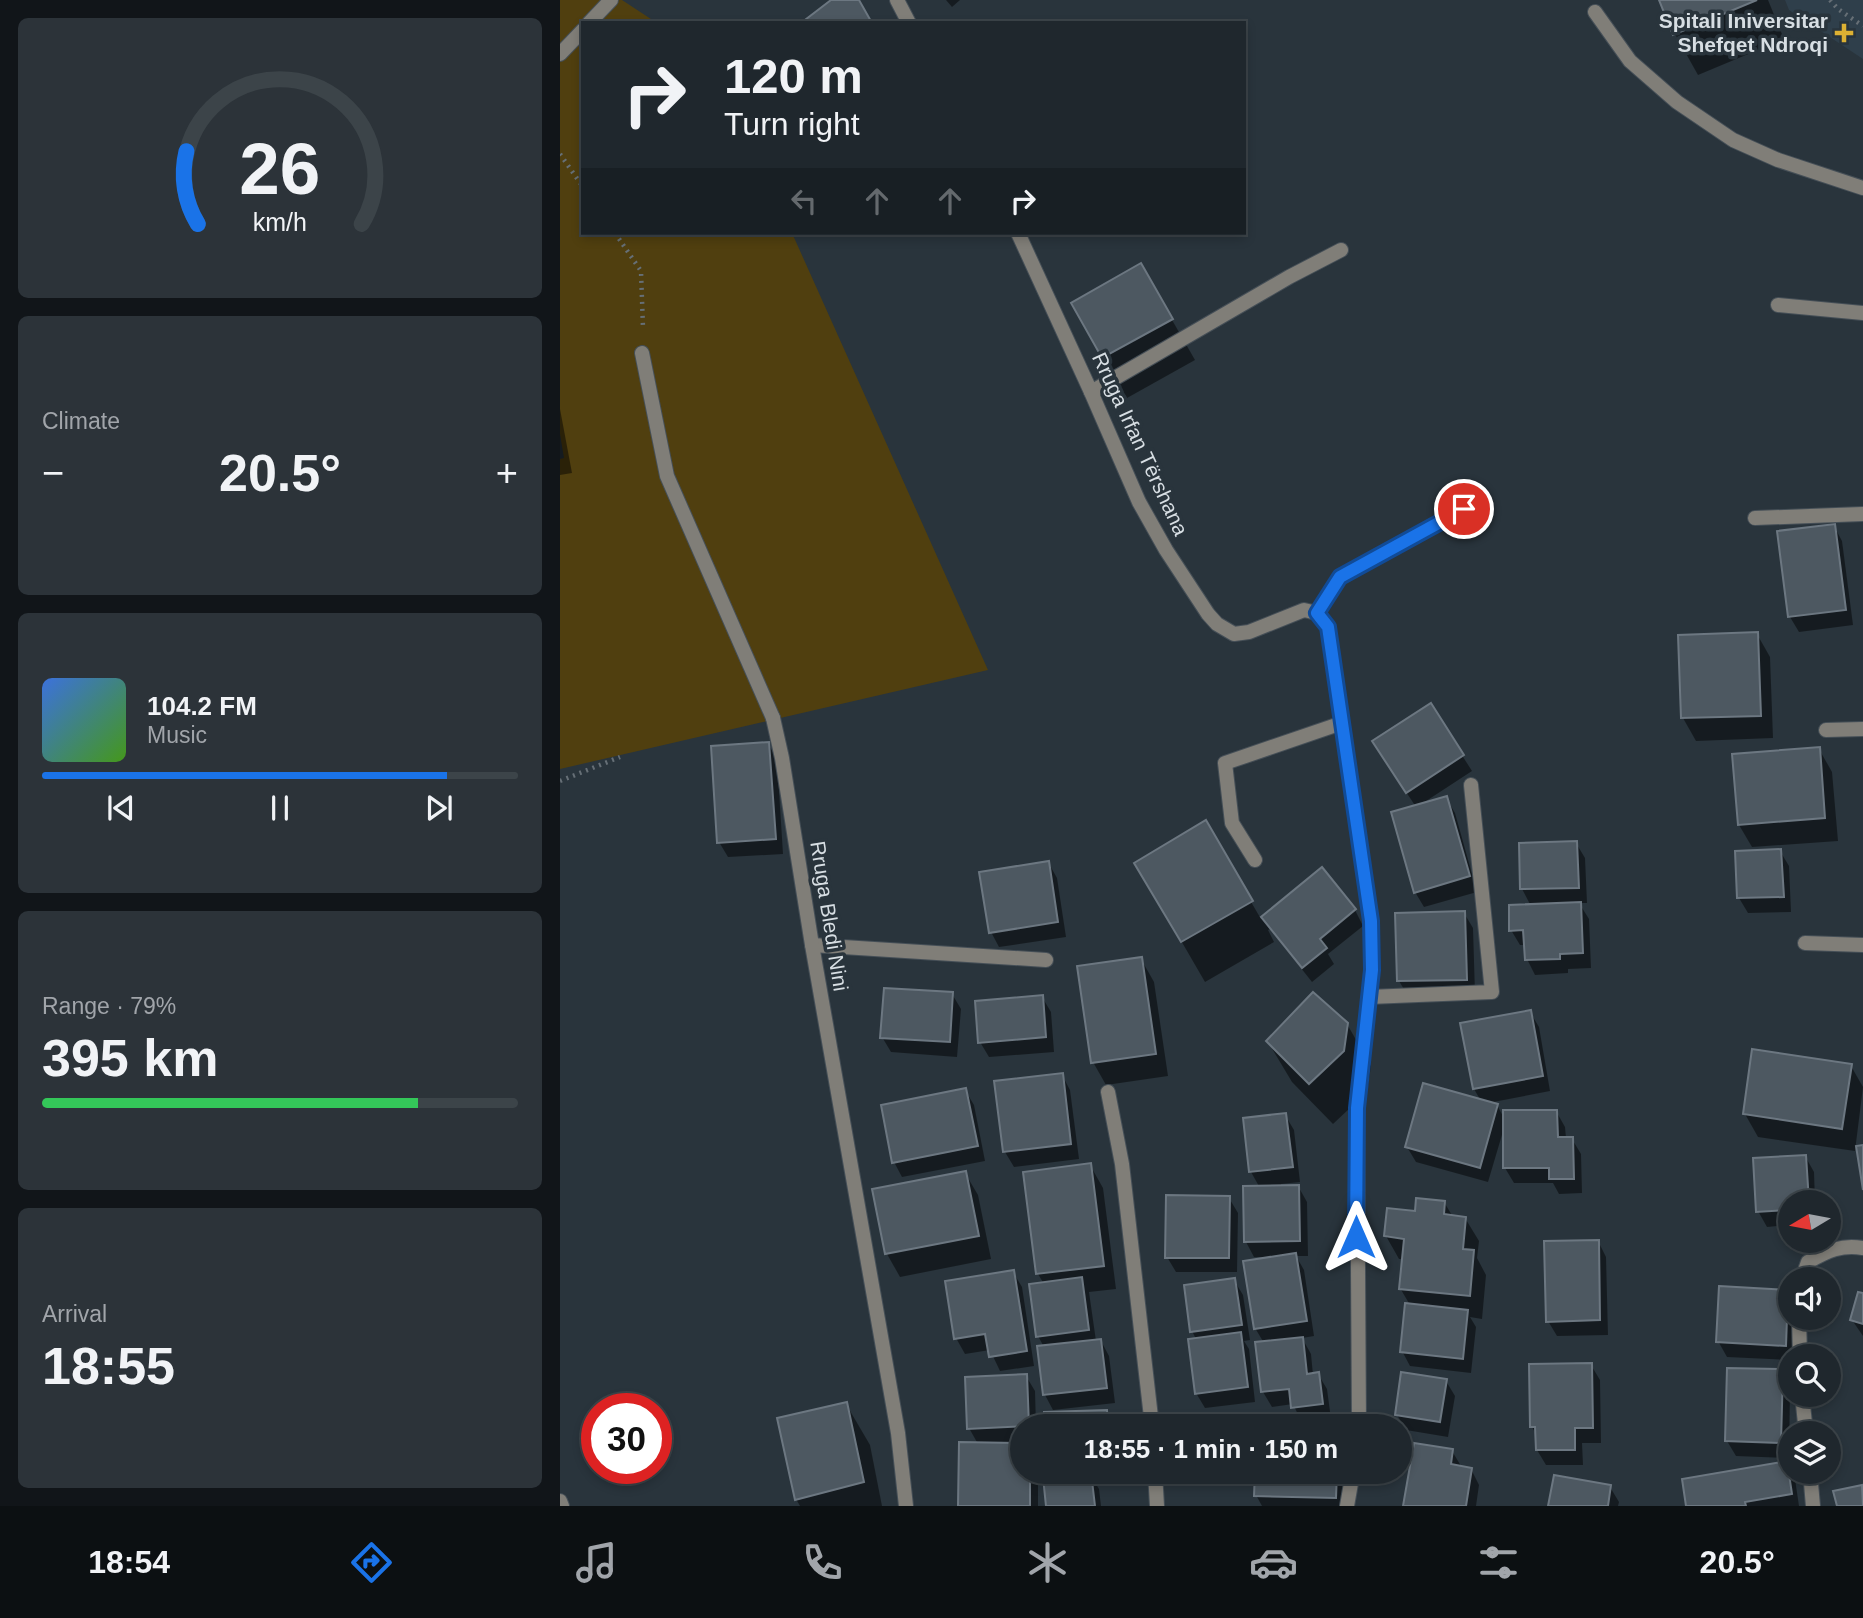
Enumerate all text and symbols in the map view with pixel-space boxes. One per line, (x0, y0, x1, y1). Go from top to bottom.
place label: Spitali Iniversitar Shefqet Ndroqi (1659, 9, 1828, 56)
marker: Spitali Iniversitar Shefqet Ndroqi (1834, 23, 1854, 43)
icon: right (609, 49, 700, 140)
text: 120 m (724, 49, 863, 103)
text: Turn right (724, 106, 860, 142)
text: 26 (240, 128, 320, 209)
icon: left (785, 182, 823, 220)
icon: ahead (858, 182, 896, 220)
icon: ahead (931, 182, 969, 220)
icon: right (1004, 182, 1042, 220)
text: km/h (253, 208, 307, 236)
street label: Rruga Irfan Tërshana (1088, 349, 1193, 539)
text: Climate (42, 408, 120, 434)
text: 20.5° (219, 444, 341, 502)
text: − (42, 452, 64, 494)
text: + (496, 452, 518, 494)
pin (1434, 479, 1494, 539)
icon: arrive (1445, 490, 1483, 528)
text: 104.2 FM (147, 691, 257, 721)
text: Music (147, 722, 207, 748)
icon: previous (102, 789, 140, 827)
icon: pause (261, 789, 299, 827)
icon: next (420, 789, 458, 827)
street label: Rruga Bledi Nini (806, 839, 853, 993)
text: Range · 79% (42, 993, 176, 1019)
text: 395 km (42, 1029, 218, 1087)
north arrow (1778, 1190, 1841, 1253)
map controls (1778, 1190, 1841, 1484)
position arrow (1319, 1200, 1393, 1274)
button: sound (1778, 1267, 1841, 1330)
text: Arrival (42, 1301, 107, 1327)
text: 18:55 (42, 1337, 175, 1395)
button: search (1778, 1344, 1841, 1407)
speed limit sign: 30 (581, 1393, 672, 1484)
button: layers (1778, 1421, 1841, 1484)
text: 18:55 · 1 min · 150 m (1084, 1434, 1338, 1464)
icon: directions (347, 1538, 396, 1587)
icon: music (572, 1538, 621, 1587)
icon: phone (798, 1538, 847, 1587)
icon: climate (1023, 1538, 1072, 1587)
icon: car (1249, 1538, 1298, 1587)
icon: filters (1474, 1538, 1523, 1587)
text: 18:54 (88, 1544, 170, 1580)
text: 20.5° (1700, 1544, 1775, 1580)

